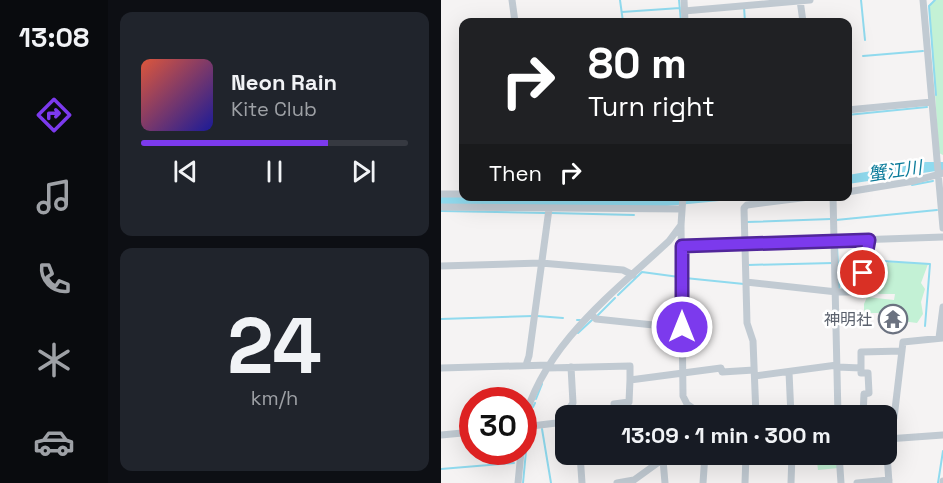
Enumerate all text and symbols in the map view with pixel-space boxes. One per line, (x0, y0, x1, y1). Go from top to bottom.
text: 13:08 (19, 20, 89, 55)
text: 80 m (588, 37, 687, 90)
icon: right (489, 42, 567, 120)
text: Neon Rain (231, 68, 337, 96)
text: Turn right (588, 89, 715, 124)
icon: directions (33, 94, 75, 136)
text: Kite Club (231, 96, 317, 122)
icon: previous (169, 155, 202, 188)
icon: pause (258, 155, 291, 188)
icon: next (347, 155, 380, 188)
water label: 蟹江川 (867, 155, 925, 186)
icon: right (554, 156, 587, 189)
text: Then (489, 159, 542, 187)
icon: music (33, 176, 75, 218)
pin (837, 247, 888, 298)
icon: arrive (846, 256, 879, 289)
icon: phone (33, 258, 75, 300)
position arrow (650, 295, 714, 359)
text: 24 (227, 296, 322, 396)
temple icon: 神明社 (877, 303, 909, 335)
place label: 神明社 (824, 309, 872, 330)
icon: climate (33, 339, 75, 381)
text: km/h (251, 385, 298, 411)
speed limit sign: 30 (459, 387, 537, 465)
icon: car (33, 421, 75, 463)
text: 13:09 · 1 min · 300 m (621, 421, 831, 449)

